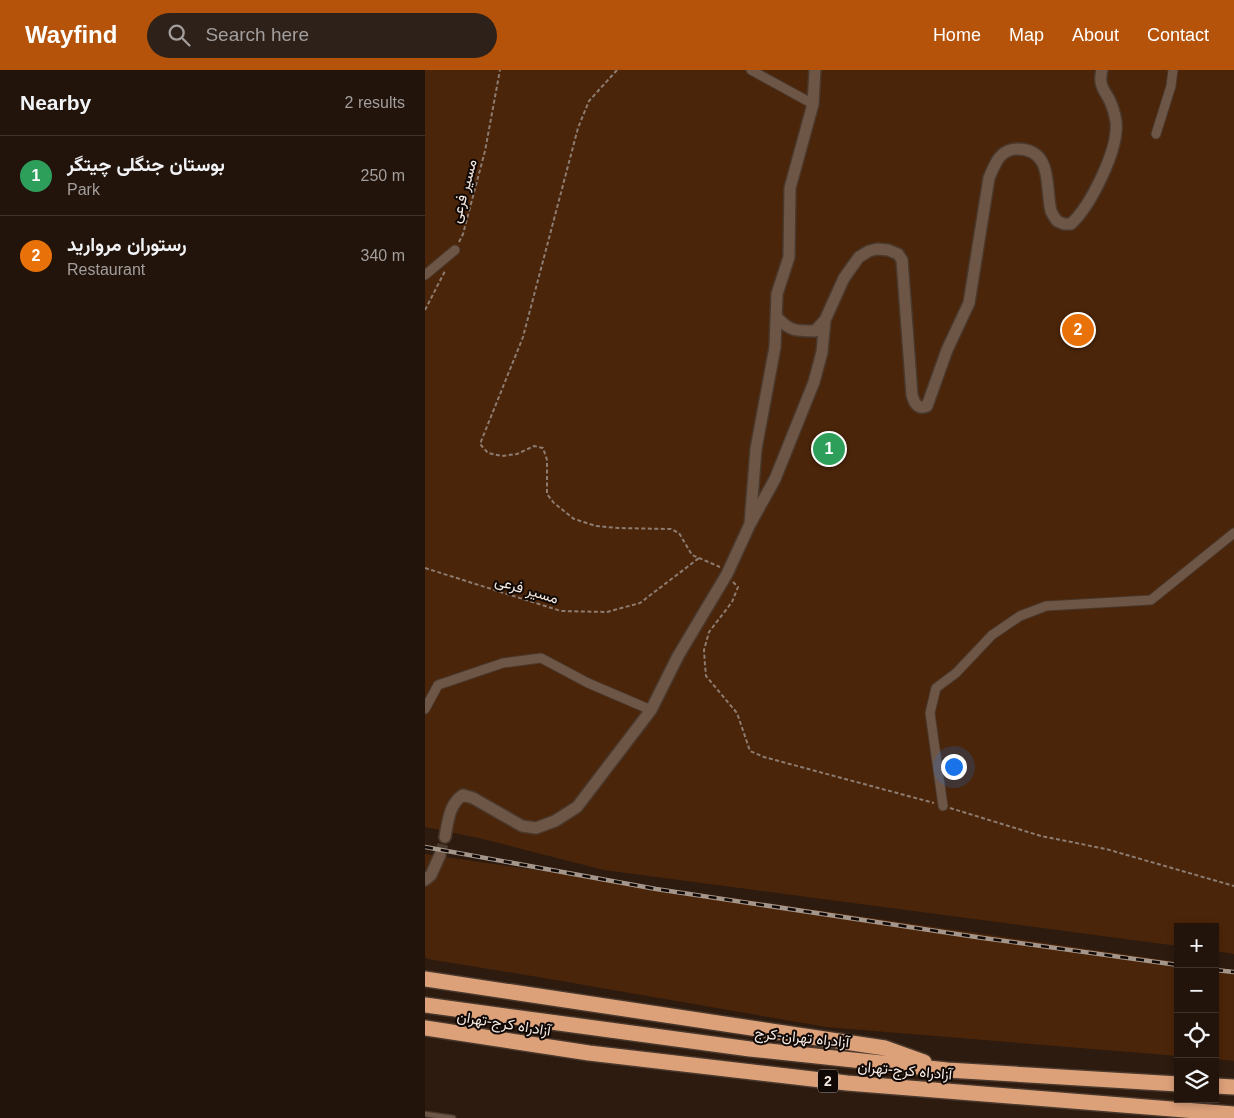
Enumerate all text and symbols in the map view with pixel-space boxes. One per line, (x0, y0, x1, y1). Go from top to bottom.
search box (147, 13, 497, 58)
text: Wayfind (25, 21, 117, 48)
icon: search (165, 21, 193, 49)
text: Search here (205, 24, 309, 45)
text: Home (933, 25, 981, 45)
text: Map (1009, 25, 1044, 45)
text: About (1072, 25, 1119, 45)
text: Contact (1147, 25, 1209, 45)
text: Nearby (20, 91, 91, 114)
text: 2 results (345, 94, 405, 111)
text: بوستان جنگلی چیتگر (67, 154, 225, 175)
street label: مسیر فرعی (446, 157, 482, 225)
text: 1 (32, 167, 40, 184)
text: 250 m (361, 167, 405, 184)
text: Park (67, 181, 100, 198)
text: رستوران مروارید (67, 234, 187, 255)
text: 2 (32, 247, 40, 264)
text: 340 m (361, 247, 405, 264)
text: Restaurant (67, 261, 145, 278)
pin: 2 (1062, 311, 1094, 349)
pin: 1 (813, 430, 845, 468)
street label: مسیر فرعی (493, 571, 561, 609)
your location (941, 754, 967, 780)
map controls (1174, 923, 1219, 1103)
button: + (1174, 923, 1219, 968)
button: − (1174, 968, 1219, 1013)
street label: آزادراه کرج-تهران (455, 1007, 554, 1042)
button: locate (1174, 1013, 1219, 1058)
street label: آزادراه تهران-کرج (754, 1024, 852, 1054)
street label: آزادراه کرج-تهران (857, 1057, 955, 1086)
button: layers (1174, 1058, 1219, 1103)
road number: 2 (818, 1069, 838, 1092)

